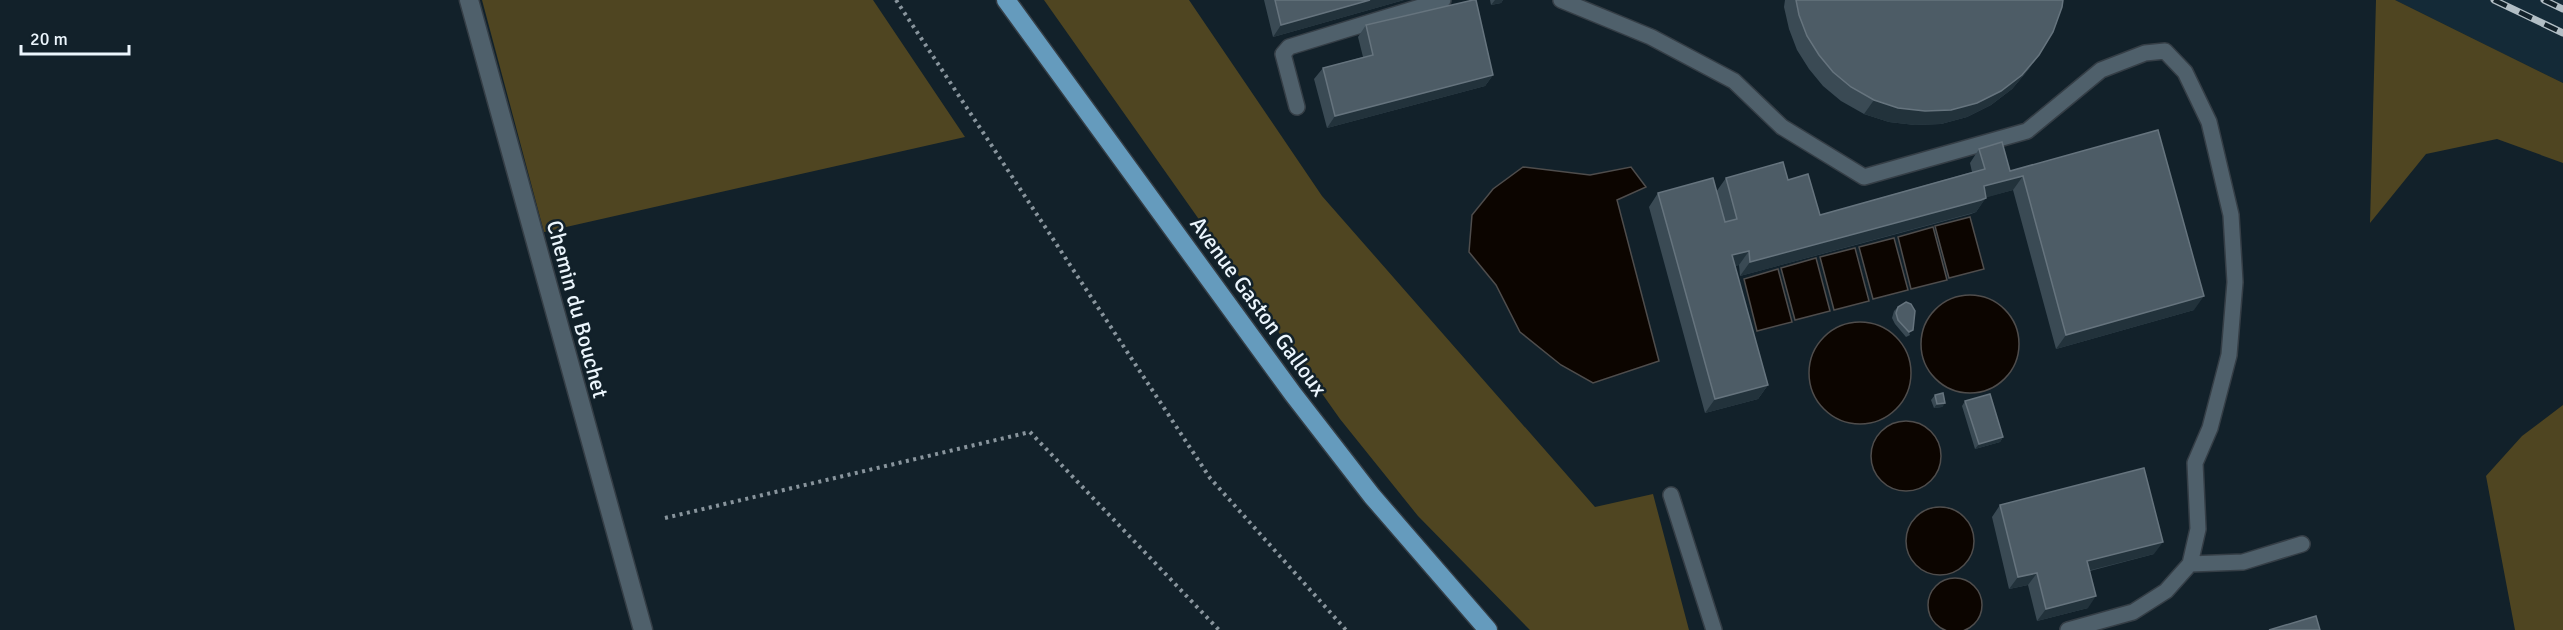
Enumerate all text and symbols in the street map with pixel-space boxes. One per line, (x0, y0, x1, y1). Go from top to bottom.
scale bar (21, 18, 129, 56)
text: 20 m (30, 28, 68, 50)
street label: Avenue Gaston Galloux (1184, 211, 1333, 401)
street label: Chemin du Bouchet (541, 217, 614, 401)

